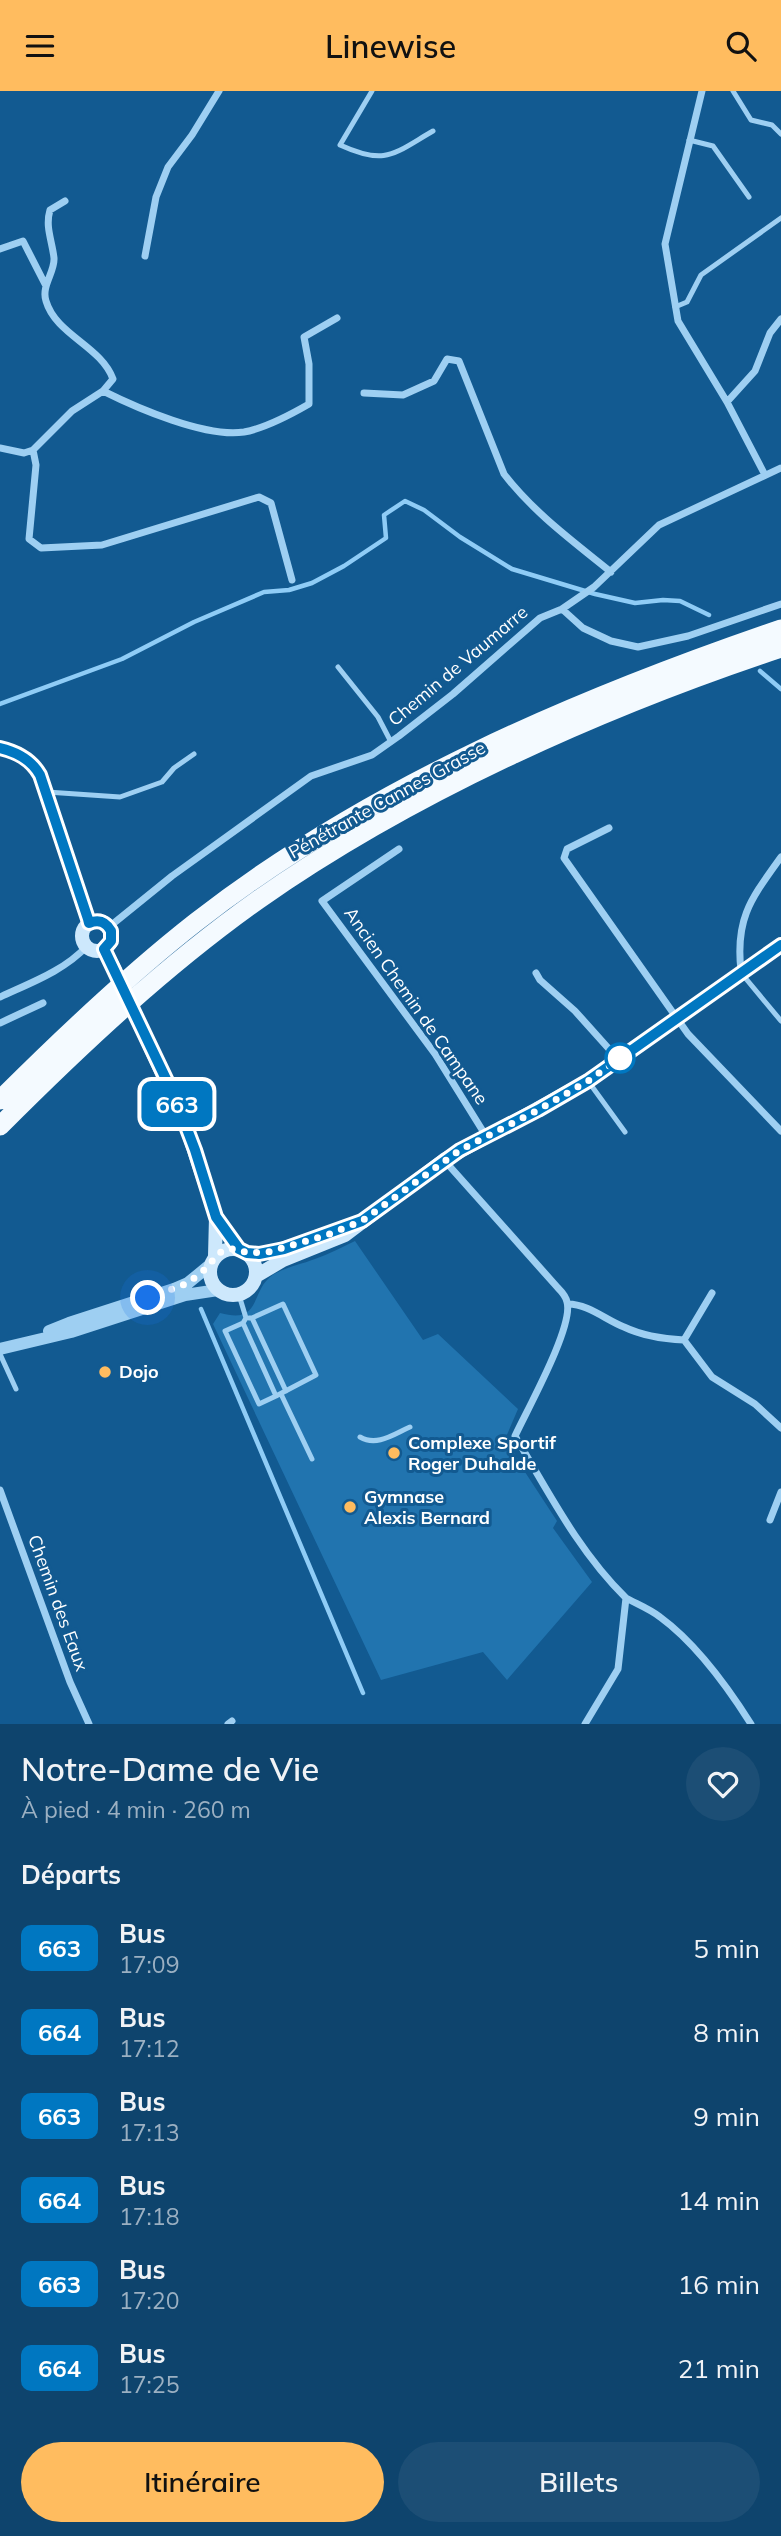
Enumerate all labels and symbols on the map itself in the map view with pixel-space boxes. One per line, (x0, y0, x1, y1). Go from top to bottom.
street label: Chemin de Vaumarre (383, 600, 532, 731)
street label: Pénétrante Cannes Grasse (284, 736, 489, 863)
street label: Ancien Chemin de Campane (339, 903, 493, 1109)
unlabelled marker (605, 1043, 635, 1073)
line badge: 663 (137, 1081, 217, 1127)
your location (130, 1280, 165, 1315)
place label: Dojo (119, 1360, 159, 1383)
marker: Dojo (97, 1364, 113, 1380)
place label: Complexe Sportif Roger Duhalde (408, 1431, 556, 1475)
marker: Complexe Sportif Roger Duhalde (386, 1445, 402, 1461)
place label: Gymnase Alexis Bernard (364, 1485, 490, 1529)
marker: Gymnase Alexis Bernard (342, 1499, 358, 1515)
street label: Chemin des Eaux (23, 1531, 94, 1675)

